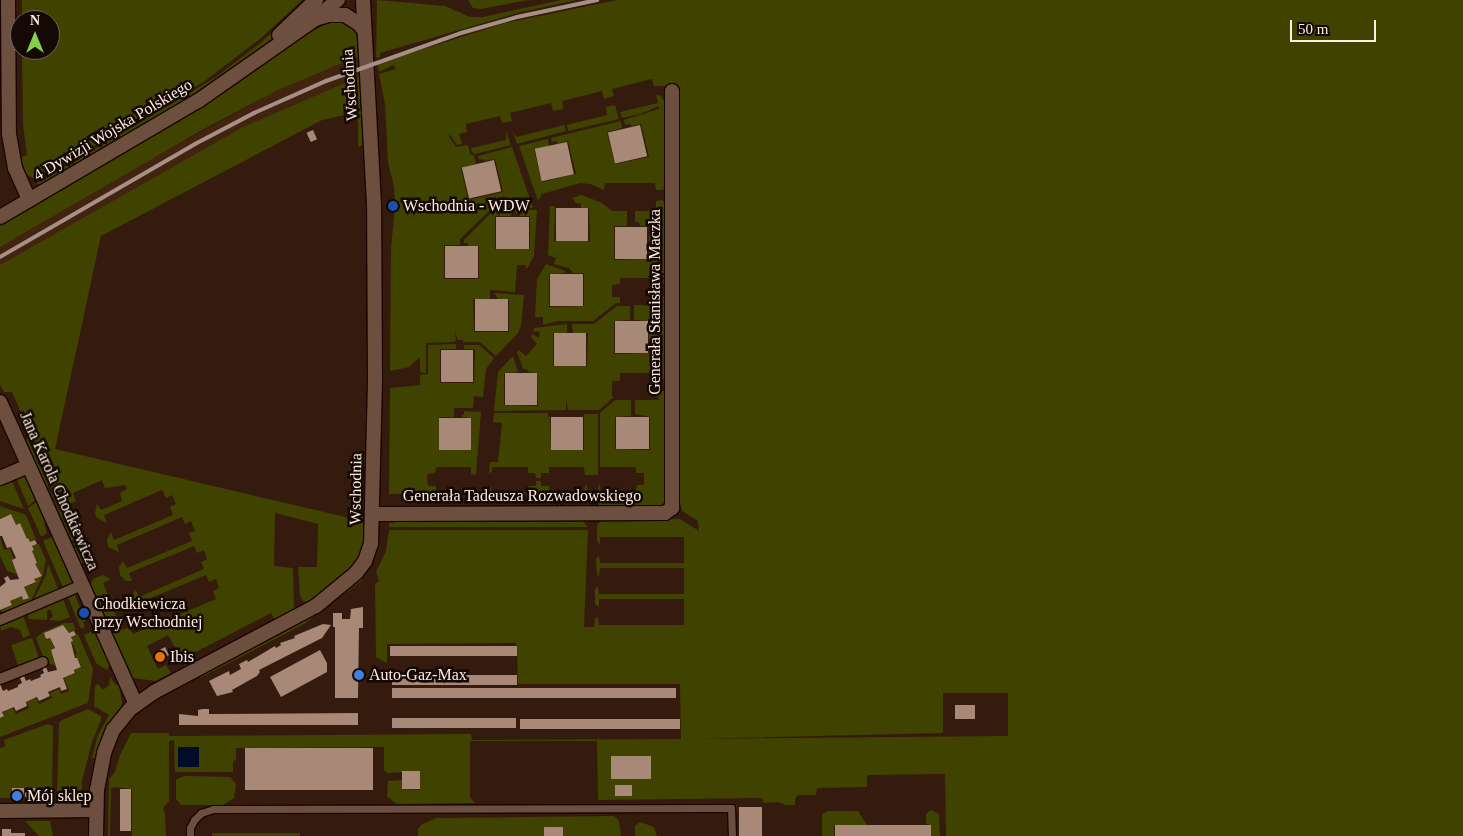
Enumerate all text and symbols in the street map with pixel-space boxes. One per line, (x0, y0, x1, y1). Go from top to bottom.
north arrow (10, 10, 60, 60)
scale bar (1293, 10, 1379, 42)
text: N (30, 13, 40, 28)
text: 50 m (1298, 21, 1328, 37)
street label: Wschodnia (338, 48, 362, 122)
street label: 4 Dywizji Wojska Polskiego (30, 75, 196, 185)
place label: Wschodnia - WDW (403, 196, 530, 216)
marker: Wschodnia - WDW (387, 200, 399, 212)
street label: Generała Stanisława Maczka (645, 209, 665, 395)
street label: Jana Karola Chodkiewicza (15, 409, 103, 573)
street label: Wschodnia (346, 453, 366, 525)
street label: Generała Tadeusza Rozwadowskiego (403, 486, 641, 506)
place label: Chodkiewicza przy Wschodniej (94, 594, 203, 632)
marker: Chodkiewicza przy Wschodniej (78, 607, 90, 619)
place label: Ibis (170, 647, 194, 667)
marker: Ibis (154, 651, 166, 663)
place label: Auto-Gaz-Max (369, 665, 467, 685)
marker: Auto-Gaz-Max (353, 669, 365, 681)
place label: Mój sklep (27, 786, 91, 806)
marker: Mój sklep (11, 790, 23, 802)

